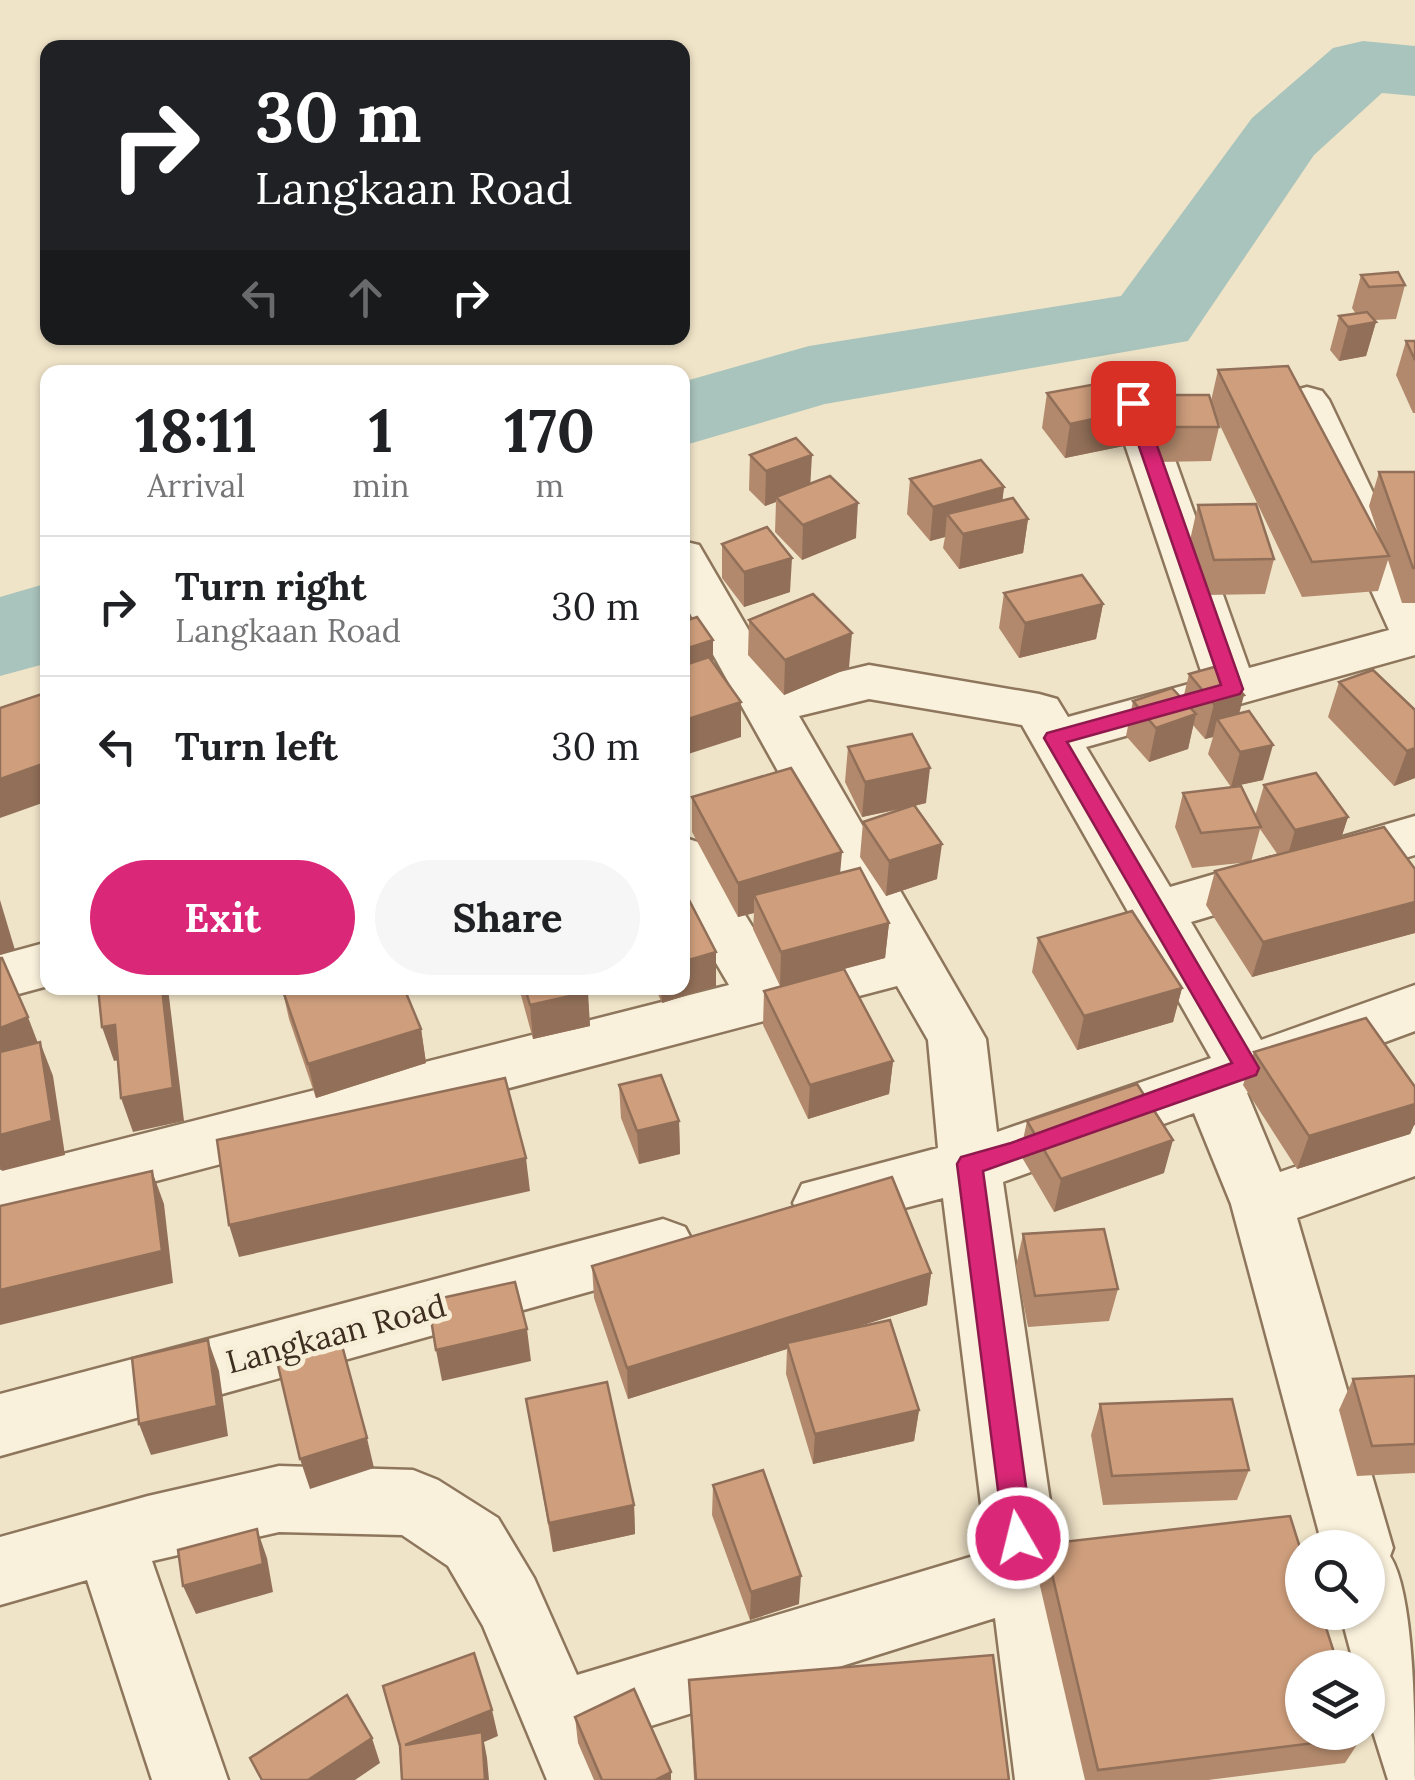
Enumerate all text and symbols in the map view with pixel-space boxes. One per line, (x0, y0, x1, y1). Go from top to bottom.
text: 30 m (255, 72, 422, 161)
icon: right (90, 80, 220, 210)
text: Langkaan Road (255, 159, 573, 216)
icon: left (233, 270, 288, 325)
icon: ahead (338, 270, 393, 325)
icon: right (443, 270, 498, 325)
pin (1091, 361, 1176, 446)
icon: arrive (1106, 376, 1161, 431)
text: 18:11 (135, 392, 257, 468)
text: 1 (369, 392, 393, 468)
text: 170 (504, 392, 595, 468)
text: Arrival (147, 465, 245, 506)
text: min (352, 465, 409, 506)
text: m (535, 465, 564, 506)
text: Turn right (175, 562, 366, 610)
icon: right (90, 579, 145, 634)
text: 30 m (551, 582, 640, 630)
text: Langkaan Road (175, 610, 401, 651)
icon: left (90, 719, 145, 774)
text: Turn left (175, 722, 338, 770)
text: 30 m (551, 722, 640, 770)
button: Exit (90, 860, 355, 975)
button: Share (375, 860, 640, 975)
street label: Langkaan Road (221, 1284, 450, 1383)
position arrow (966, 1486, 1070, 1590)
map controls (1285, 1530, 1385, 1750)
button: search (1285, 1530, 1385, 1630)
button: layers (1285, 1650, 1385, 1750)

